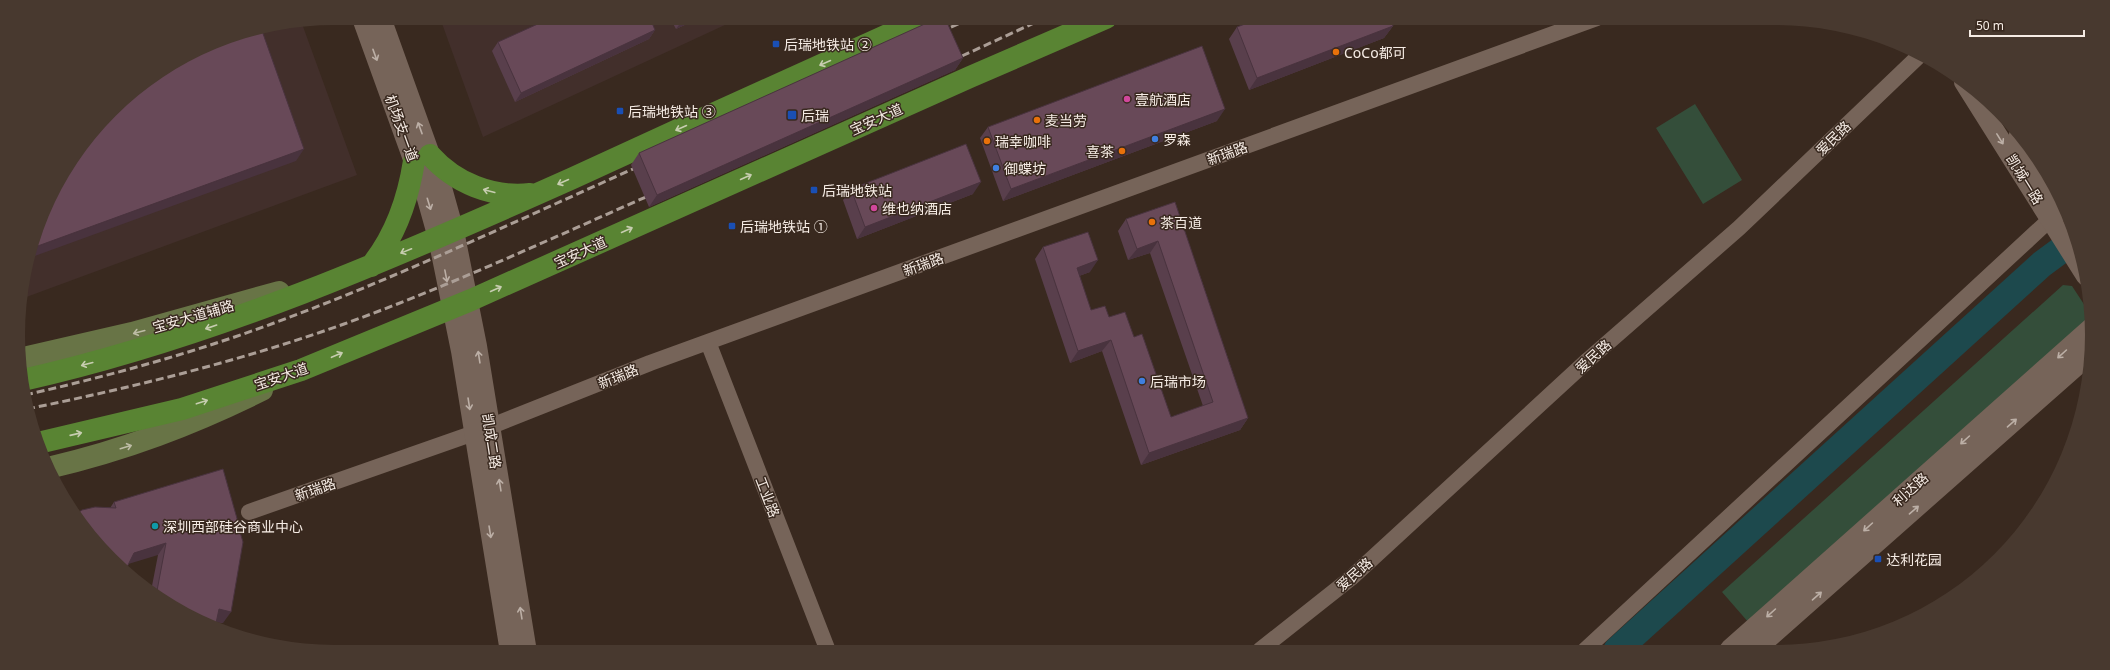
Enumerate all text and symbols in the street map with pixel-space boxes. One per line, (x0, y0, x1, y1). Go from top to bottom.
scale bar (1970, 12, 2084, 38)
text: 50 m (1976, 17, 2004, 34)
place label: 后瑞地铁站 ② (784, 35, 872, 54)
marker: 后瑞地铁站 ② (771, 39, 781, 49)
place label: CoCo都可 (1344, 43, 1407, 62)
marker: CoCo都可 (1331, 47, 1341, 57)
one-way arrow (372, 48, 380, 60)
one-way arrow (820, 60, 832, 67)
place label: 壹航酒店 (1135, 90, 1191, 109)
street label: 机场支一道 (381, 92, 423, 164)
marker: 壹航酒店 (1122, 94, 1132, 104)
street label: 宝安大道 (847, 99, 905, 139)
place label: 后瑞地铁站 ③ (628, 102, 716, 121)
marker: 后瑞地铁站 ③ (615, 106, 625, 116)
place label: 后瑞 (801, 106, 829, 125)
marker: 后瑞 (786, 109, 798, 121)
place label: 麦当劳 (1045, 111, 1087, 130)
marker: 麦当劳 (1032, 115, 1042, 125)
street label: 爱民路 (1811, 117, 1855, 159)
one-way arrow (416, 122, 424, 134)
one-way arrow (676, 125, 688, 132)
place label: 罗森 (1163, 130, 1191, 149)
place label: 瑞幸咖啡 (995, 132, 1051, 151)
one-way arrow (1996, 133, 2004, 144)
marker: 罗森 (1150, 134, 1160, 144)
marker: 瑞幸咖啡 (982, 136, 992, 146)
street label: 新瑞路 (1204, 137, 1250, 169)
place label: 喜茶 (1086, 142, 1114, 161)
marker: 喜茶 (1117, 146, 1127, 156)
street label: 凯城一路 (2002, 150, 2048, 208)
place label: 御蝶坊 (1004, 159, 1046, 178)
marker: 御蝶坊 (991, 163, 1001, 173)
one-way arrow (740, 173, 752, 180)
one-way arrow (557, 179, 569, 186)
place label: 后瑞地铁站 (822, 181, 892, 200)
marker: 后瑞地铁站 (809, 185, 819, 195)
one-way arrow (483, 187, 496, 194)
one-way arrow (425, 197, 433, 209)
place label: 维也纳酒店 (882, 199, 952, 218)
marker: 维也纳酒店 (869, 203, 879, 213)
place label: 茶百道 (1160, 213, 1202, 232)
place label: 后瑞地铁站 ① (740, 217, 828, 236)
marker: 茶百道 (1147, 217, 1157, 227)
marker: 后瑞地铁站 ① (727, 221, 737, 231)
one-way arrow (621, 226, 633, 233)
street label: 宝安大道 (551, 232, 609, 272)
one-way arrow (400, 248, 412, 256)
street label: 新瑞路 (900, 248, 946, 280)
one-way arrow (442, 269, 450, 282)
one-way arrow (489, 285, 501, 292)
street label: 宝安大道辅路 (150, 295, 236, 337)
one-way arrow (205, 324, 218, 331)
one-way arrow (133, 328, 146, 336)
street label: 爱民路 (1571, 335, 1615, 377)
one-way arrow (2057, 349, 2067, 359)
one-way arrow (474, 350, 482, 363)
one-way arrow (331, 351, 343, 358)
street label: 宝安大道 (251, 358, 311, 394)
street label: 新瑞路 (595, 359, 641, 393)
one-way arrow (80, 361, 93, 368)
place label: 后瑞市场 (1150, 372, 1206, 391)
marker: 后瑞市场 (1137, 376, 1147, 386)
one-way arrow (466, 397, 474, 410)
one-way arrow (196, 398, 209, 405)
street label: 凯成二路 (478, 412, 506, 470)
one-way arrow (2007, 419, 2017, 428)
one-way arrow (70, 429, 83, 437)
one-way arrow (1960, 436, 1970, 445)
one-way arrow (120, 443, 133, 450)
street label: 利达路 (1888, 468, 1932, 510)
street label: 新瑞路 (292, 473, 338, 505)
street label: 工业路 (752, 474, 784, 520)
one-way arrow (495, 479, 503, 492)
one-way arrow (1909, 505, 1920, 514)
place label: 深圳西部硅谷商业中心 (163, 517, 303, 536)
marker: 深圳西部硅谷商业中心 (150, 521, 160, 531)
one-way arrow (1862, 522, 1873, 531)
one-way arrow (487, 525, 495, 538)
place label: 达利花园 (1886, 550, 1942, 569)
street label: 爱民路 (1332, 553, 1376, 595)
marker: 达利花园 (1873, 554, 1883, 564)
one-way arrow (1812, 591, 1822, 600)
one-way arrow (516, 607, 524, 620)
one-way arrow (1766, 608, 1776, 617)

